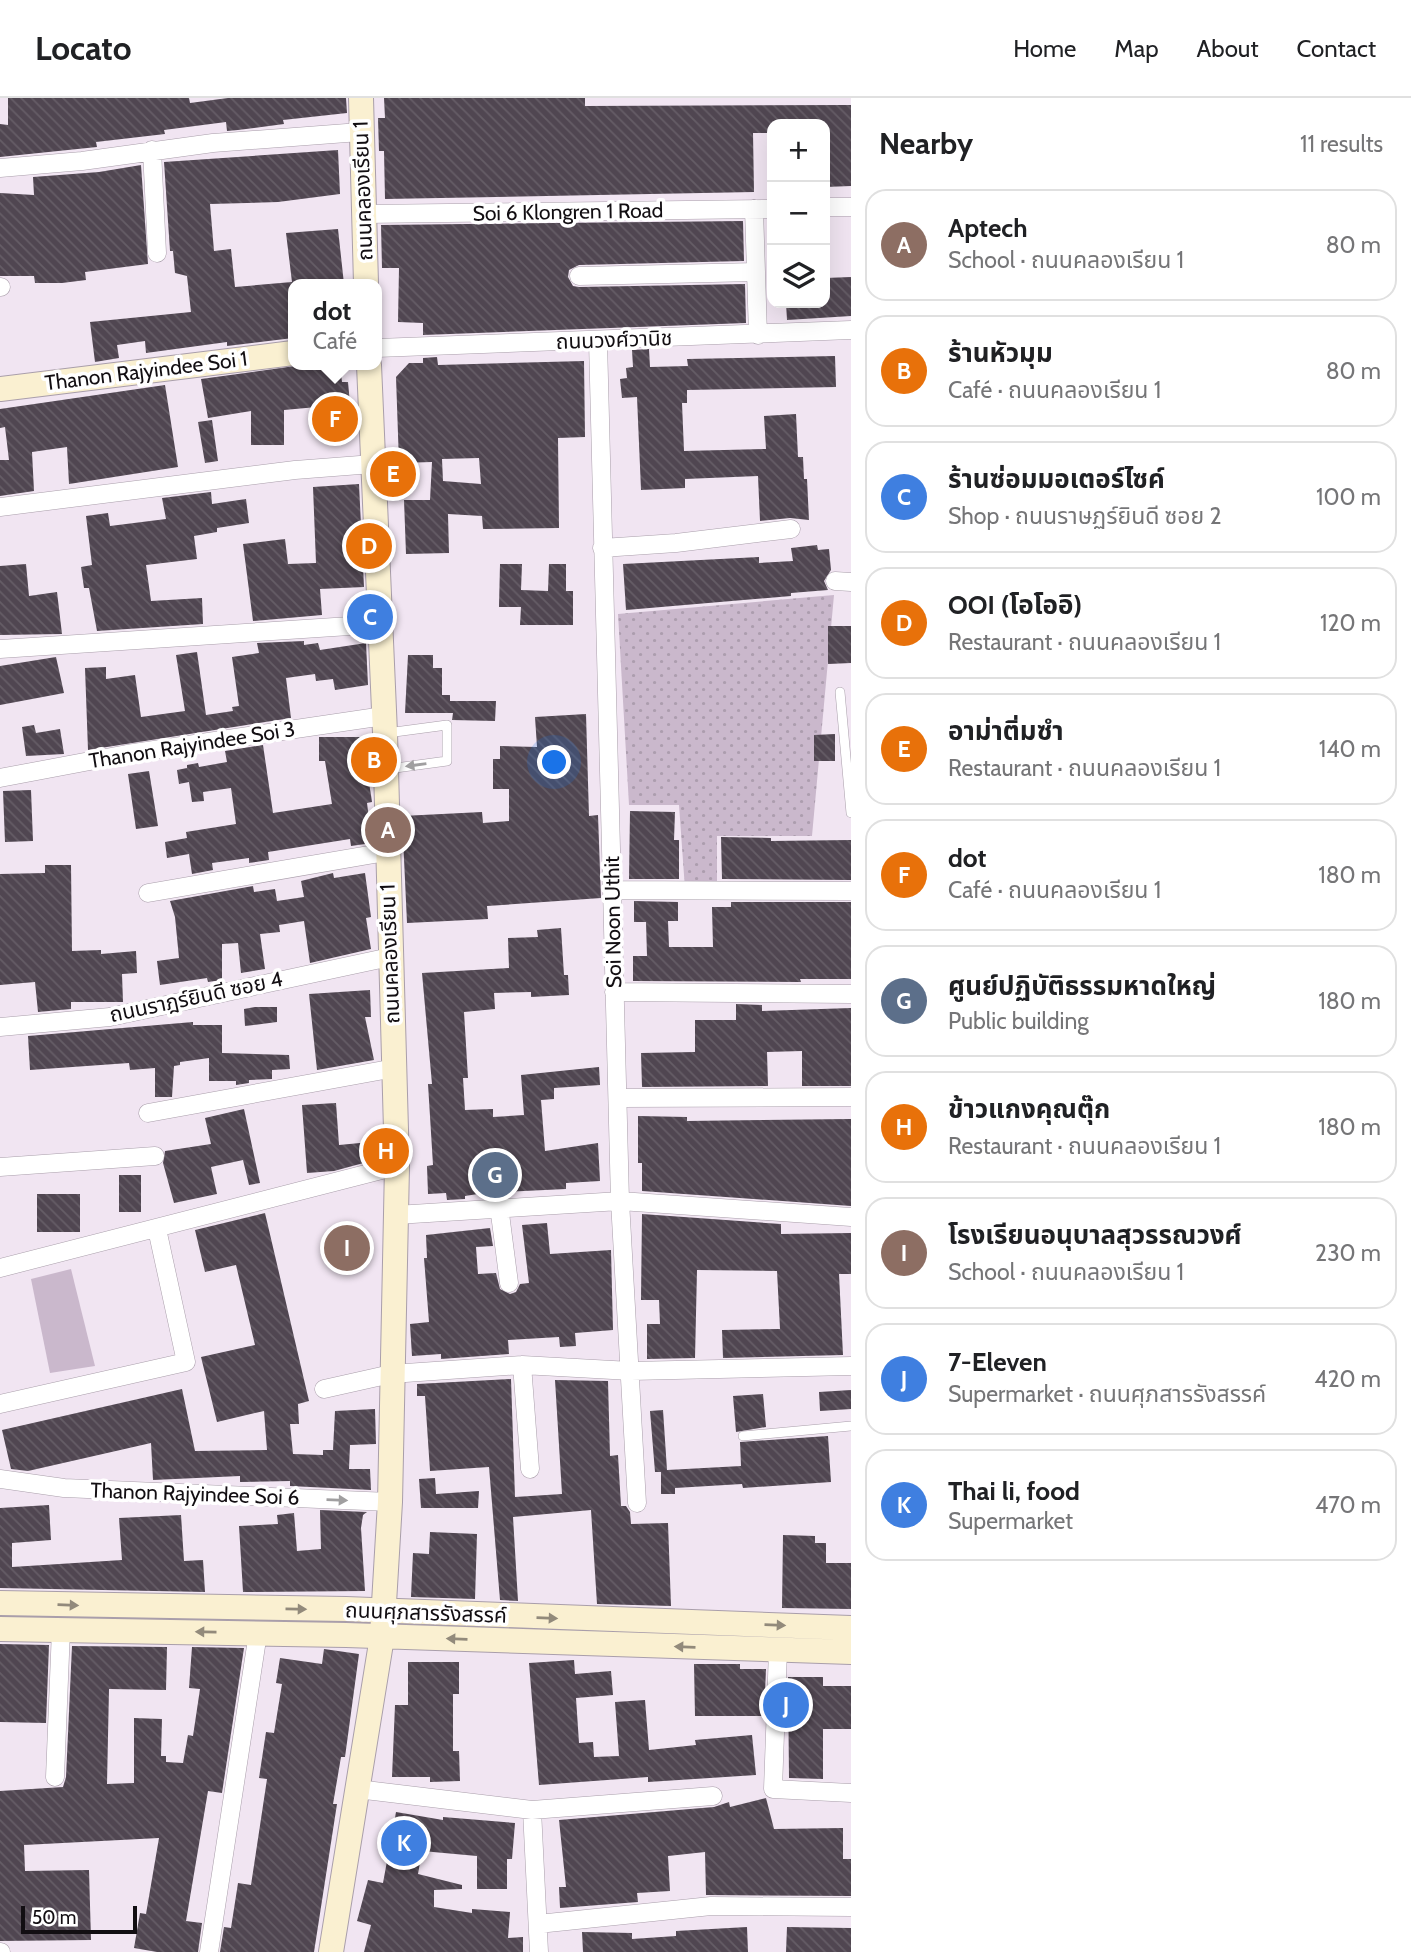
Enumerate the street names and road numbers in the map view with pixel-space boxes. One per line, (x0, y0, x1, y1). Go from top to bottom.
street label: ถนนคลองเรียน 1 (348, 121, 377, 261)
street label: Soi 6 Klongren 1 Road (472, 197, 664, 226)
street label: ถนนวงศ์วานิช (555, 325, 673, 354)
street label: Thanon Rajyindee Soi 1 (43, 346, 249, 396)
street label: Thanon Rajyindee Soi 3 (87, 716, 297, 774)
street label: Soi Noon Uthit (599, 856, 626, 988)
street label: ถนนคลองเรียน 1 (375, 884, 404, 1024)
street label: ถนนราฎร์ยินดี ซอย 4 (107, 966, 285, 1027)
street label: Thanon Rajyindee Soi 6 (90, 1477, 300, 1511)
street label: ถนนศุภสารรังสรรค์ (345, 1597, 507, 1629)

